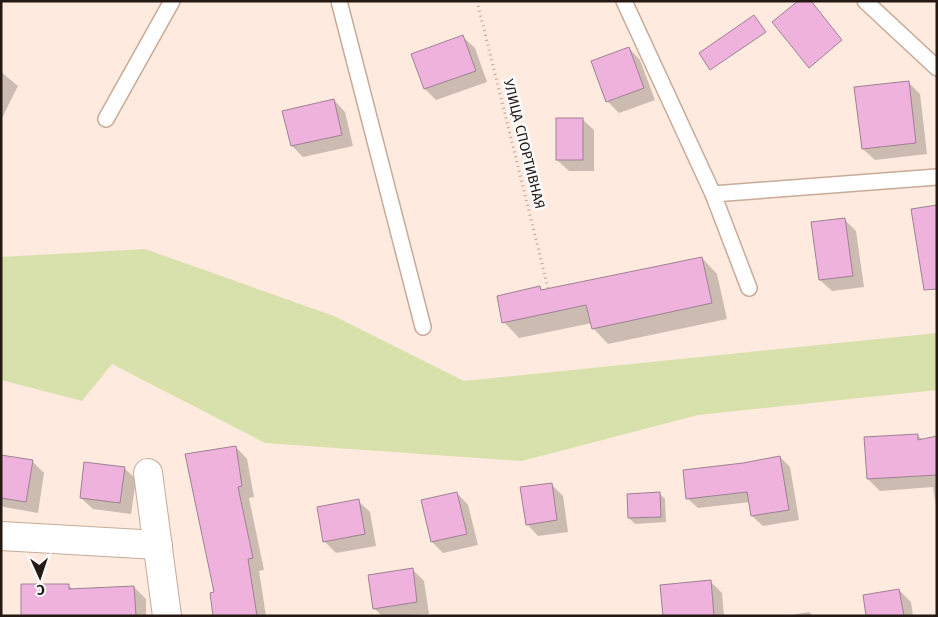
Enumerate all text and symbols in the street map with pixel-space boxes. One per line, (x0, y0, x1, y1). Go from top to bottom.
street label: УЛИЦА СПОРТИВНАЯ (500, 77, 548, 211)
north arrow (15, 552, 65, 602)
text: С (36, 581, 45, 598)

